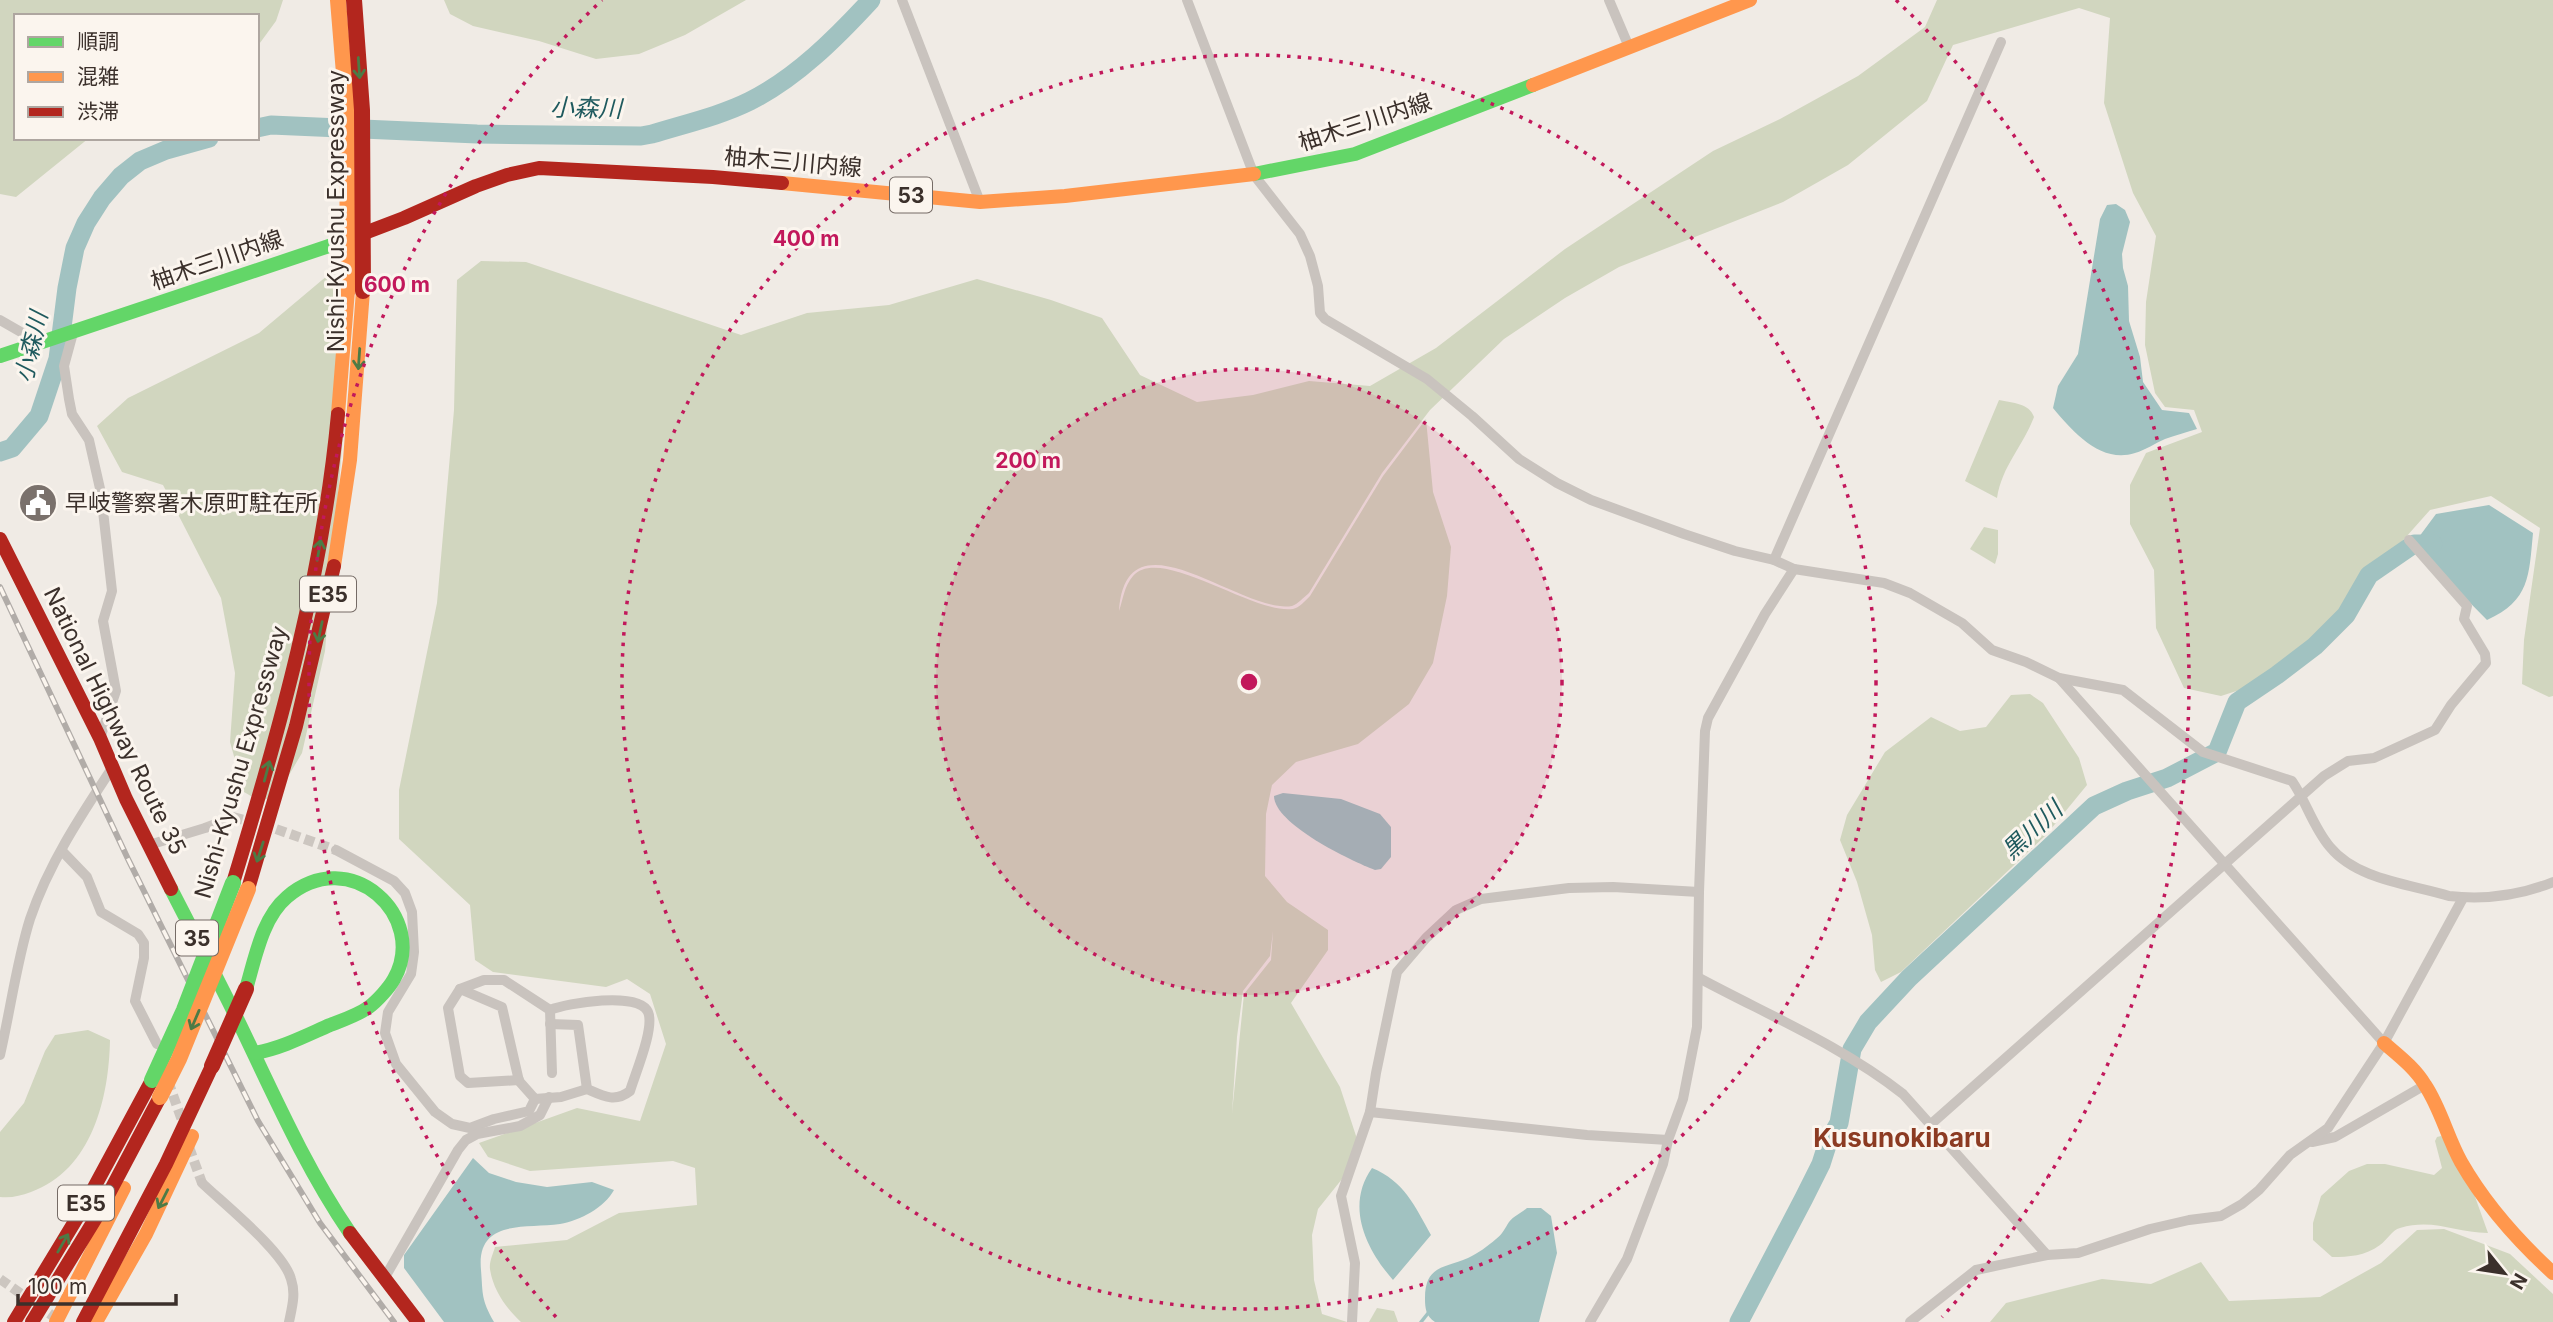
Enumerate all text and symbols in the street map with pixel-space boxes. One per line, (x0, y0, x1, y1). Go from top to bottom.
legend (14, 14, 259, 140)
text: 順調 (77, 29, 119, 54)
one-way arrow (353, 56, 366, 79)
text: 混雑 (77, 64, 119, 89)
street label: Nishi-Kyushu Expressway (322, 70, 350, 352)
street label: 柚木三川内線 (1295, 87, 1435, 157)
water label: 小森川 (550, 93, 625, 123)
text: 渋滞 (77, 99, 119, 124)
street label: 柚木三川内線 (723, 142, 863, 182)
road number: 53 (890, 178, 932, 212)
street label: 柚木三川内線 (147, 224, 287, 296)
text: 400 m (773, 226, 839, 251)
text: 600 m (364, 272, 430, 297)
water label: 小森川 (9, 306, 54, 385)
one-way arrow (352, 347, 365, 370)
text: 200 m (995, 448, 1061, 473)
public building icon: 早岐警察署木原町駐在所 (17, 482, 59, 524)
place label: 早岐警察署木原町駐在所 (65, 489, 318, 517)
one-way arrow (313, 539, 326, 562)
road number: E35 (300, 576, 356, 612)
street label: National Highway Route 35 (38, 583, 192, 859)
one-way arrow (312, 620, 326, 643)
street label: Nishi-Kyushu Expressway (189, 622, 293, 902)
centre of rings (1237, 670, 1261, 694)
one-way arrow (261, 761, 274, 783)
water label: 黒川川 (1996, 793, 2070, 865)
one-way arrow (252, 840, 265, 862)
road number: 35 (176, 920, 218, 956)
one-way arrow (188, 1009, 201, 1031)
district label: Kusunokibaru (1813, 1122, 1991, 1153)
road number: E35 (58, 1186, 114, 1220)
one-way arrow (156, 1188, 170, 1209)
one-way arrow (56, 1234, 70, 1254)
north arrow (2469, 1238, 2539, 1308)
scale bar (18, 1262, 175, 1306)
text: N (2505, 1269, 2532, 1293)
text: 100 m (28, 1274, 87, 1299)

